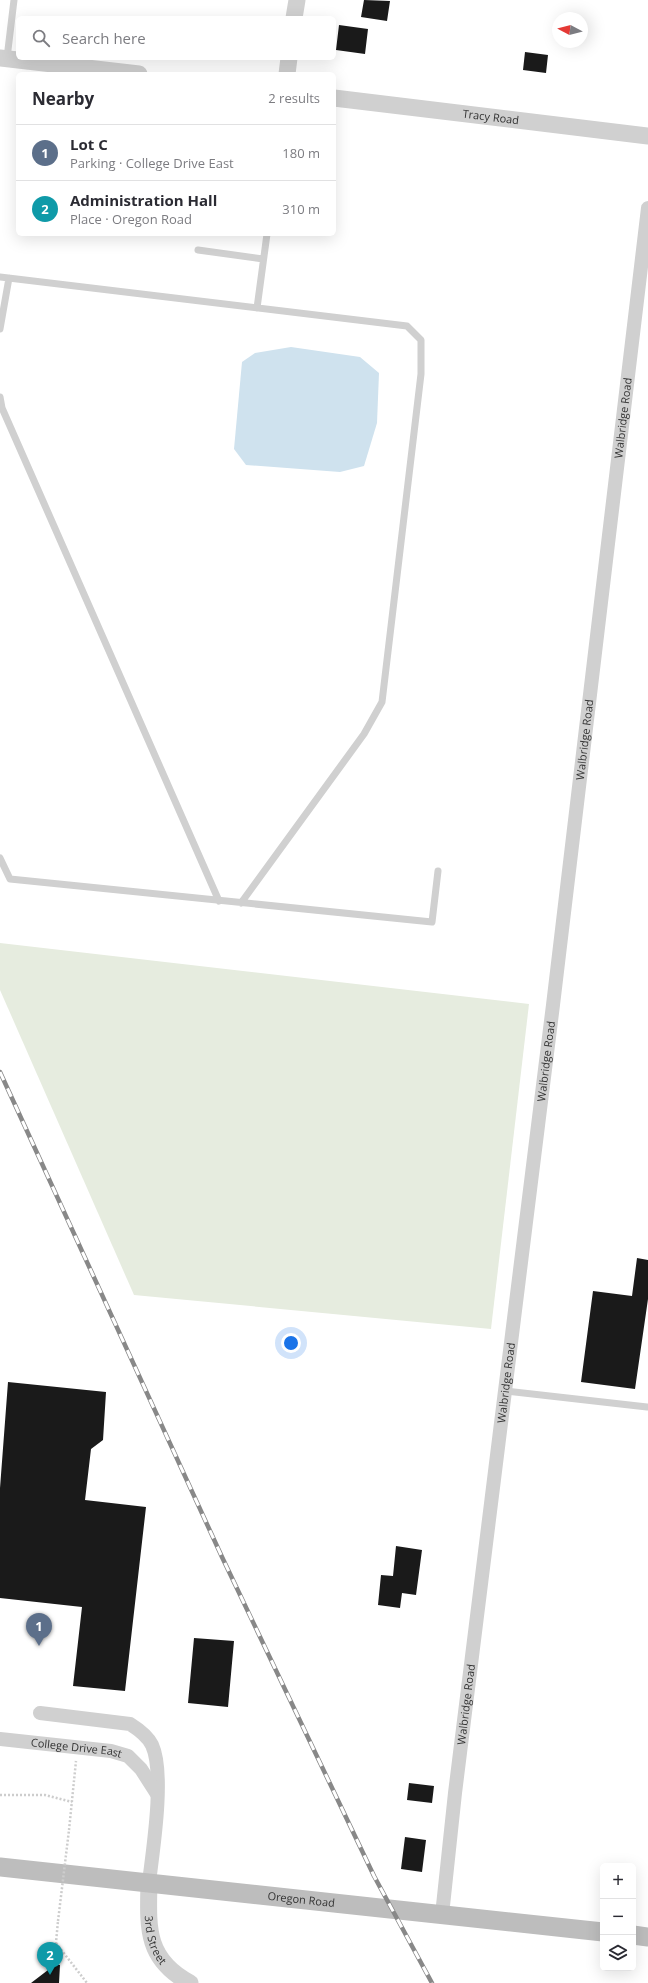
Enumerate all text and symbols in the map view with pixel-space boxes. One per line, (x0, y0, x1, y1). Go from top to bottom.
north arrow (552, 12, 588, 48)
search box (16, 16, 336, 60)
icon: search (30, 27, 52, 49)
text: Search here (62, 28, 146, 48)
text: Nearby (32, 87, 94, 110)
text: 2 results (268, 89, 320, 107)
street label: Tracy Road (462, 106, 520, 127)
text: Lot C (70, 134, 108, 154)
text: 1 (41, 144, 49, 162)
text: 180 m (282, 144, 320, 162)
text: Parking · College Drive East (70, 154, 234, 172)
text: Administration Hall (70, 190, 217, 210)
text: 2 (41, 200, 49, 218)
text: 310 m (282, 200, 320, 218)
text: Place · Oregon Road (70, 210, 192, 228)
street label: Walbridge Road (610, 377, 635, 459)
street label: Walbridge Road (572, 698, 596, 781)
street label: Walbridge Road (533, 1020, 558, 1102)
your location (281, 1333, 301, 1353)
street label: Walbridge Road (493, 1342, 518, 1424)
pin: 1 (26, 1613, 52, 1646)
street label: Walbridge Road (453, 1663, 478, 1745)
street label: College Drive East (30, 1734, 124, 1761)
map controls (600, 1863, 636, 1971)
button: + (600, 1863, 636, 1899)
street label: Oregon Road (267, 1888, 336, 1910)
button: − (600, 1899, 636, 1935)
street label: 3rd Street (142, 1915, 171, 1968)
button: layers (600, 1935, 636, 1971)
pin: 2 (37, 1942, 63, 1975)

